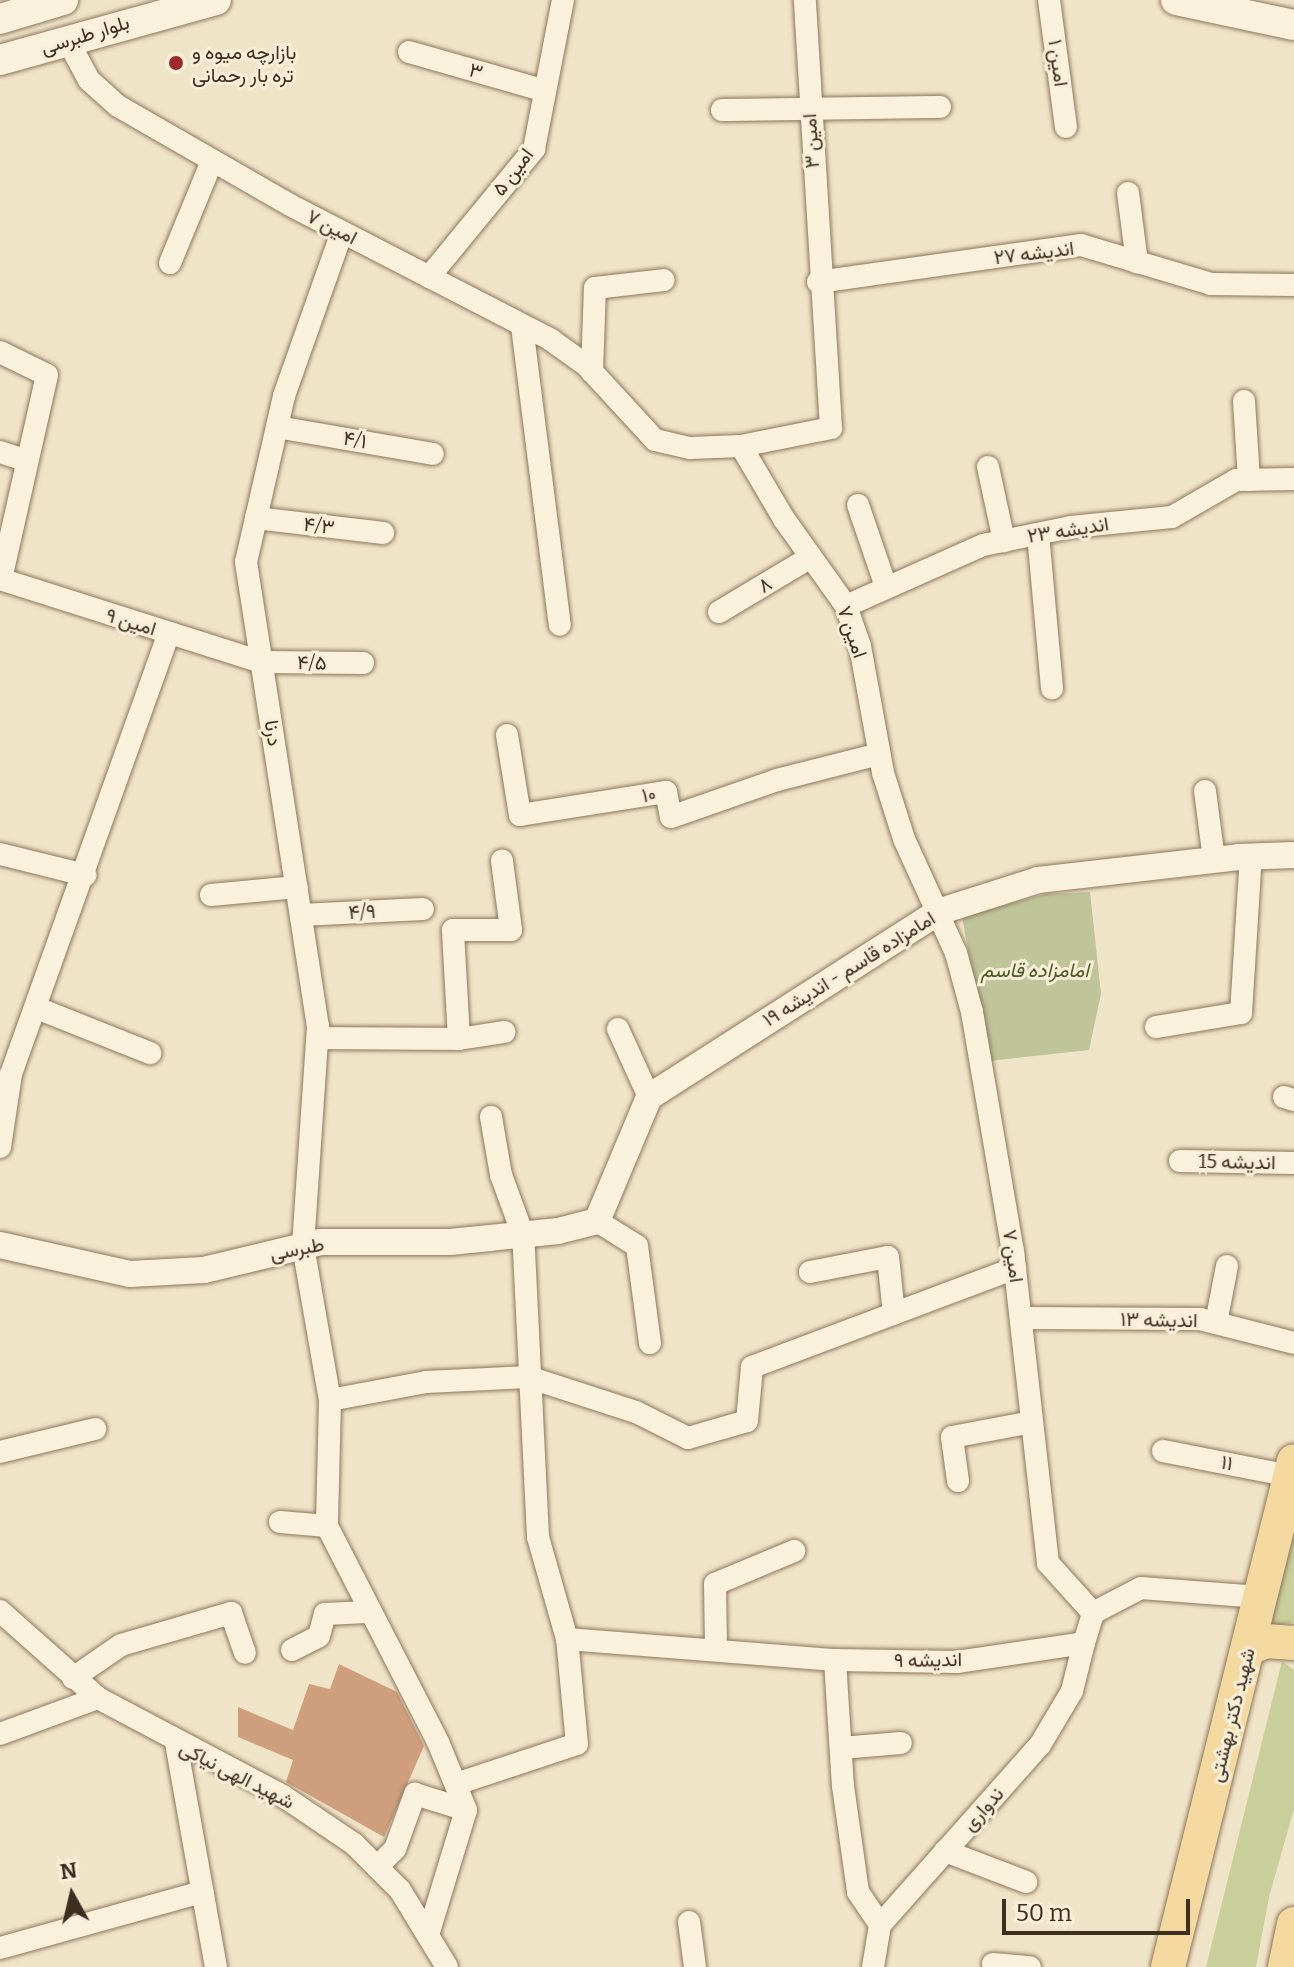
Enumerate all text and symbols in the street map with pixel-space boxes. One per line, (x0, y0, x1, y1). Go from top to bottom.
street label: بلوار طبرسی (38, 10, 132, 60)
street label: امین ۱ (1043, 38, 1073, 88)
place label: بازارچه میوه و تره بار رحمانی (192, 40, 296, 87)
marker: بازارچه میوه و تره بار رحمانی (167, 54, 185, 72)
street label: ۳ (466, 58, 486, 84)
street label: امین ۳ (798, 113, 824, 169)
street label: امین ۵ (487, 143, 539, 201)
street label: امین ۷ (303, 204, 361, 250)
street label: اندیشه ۲۷ (992, 236, 1076, 270)
street label: ۴/۱ (341, 426, 369, 454)
street label: ۴/۳ (302, 512, 336, 540)
street label: اندیشه ۲۳ (1026, 512, 1110, 548)
street label: ۸ (754, 572, 776, 598)
street label: امین ۹ (103, 603, 159, 641)
street label: امین ۷ (832, 603, 872, 661)
street label: ۴/۵ (297, 651, 327, 675)
street label: درنا (259, 718, 287, 748)
street label: ۱۰ (640, 782, 658, 808)
street label: ۴/۹ (348, 899, 376, 925)
street label: امامزاده قاسم - اندیشه ۱۹ (758, 906, 940, 1032)
park label: امامزاده قاسم (981, 958, 1089, 982)
street label: اندیشه 15 (1198, 1149, 1276, 1175)
street label: امین ۷ (997, 1228, 1029, 1284)
street label: طبرسی (268, 1232, 326, 1266)
street label: اندیشه ۱۳ (1120, 1307, 1198, 1333)
street label: ۱۱ (1219, 1450, 1235, 1476)
street label: شهید دکتر بهشتی (1204, 1645, 1260, 1785)
street label: اندیشه ۹ (894, 1647, 962, 1673)
street label: شهید الهی نیاکی (176, 1736, 298, 1814)
street label: ندواری (957, 1782, 1009, 1836)
north arrow (32, 1855, 112, 1935)
text: N (58, 1856, 79, 1885)
scale bar (1006, 1883, 1194, 1933)
text: 50 m (1016, 1899, 1072, 1927)

